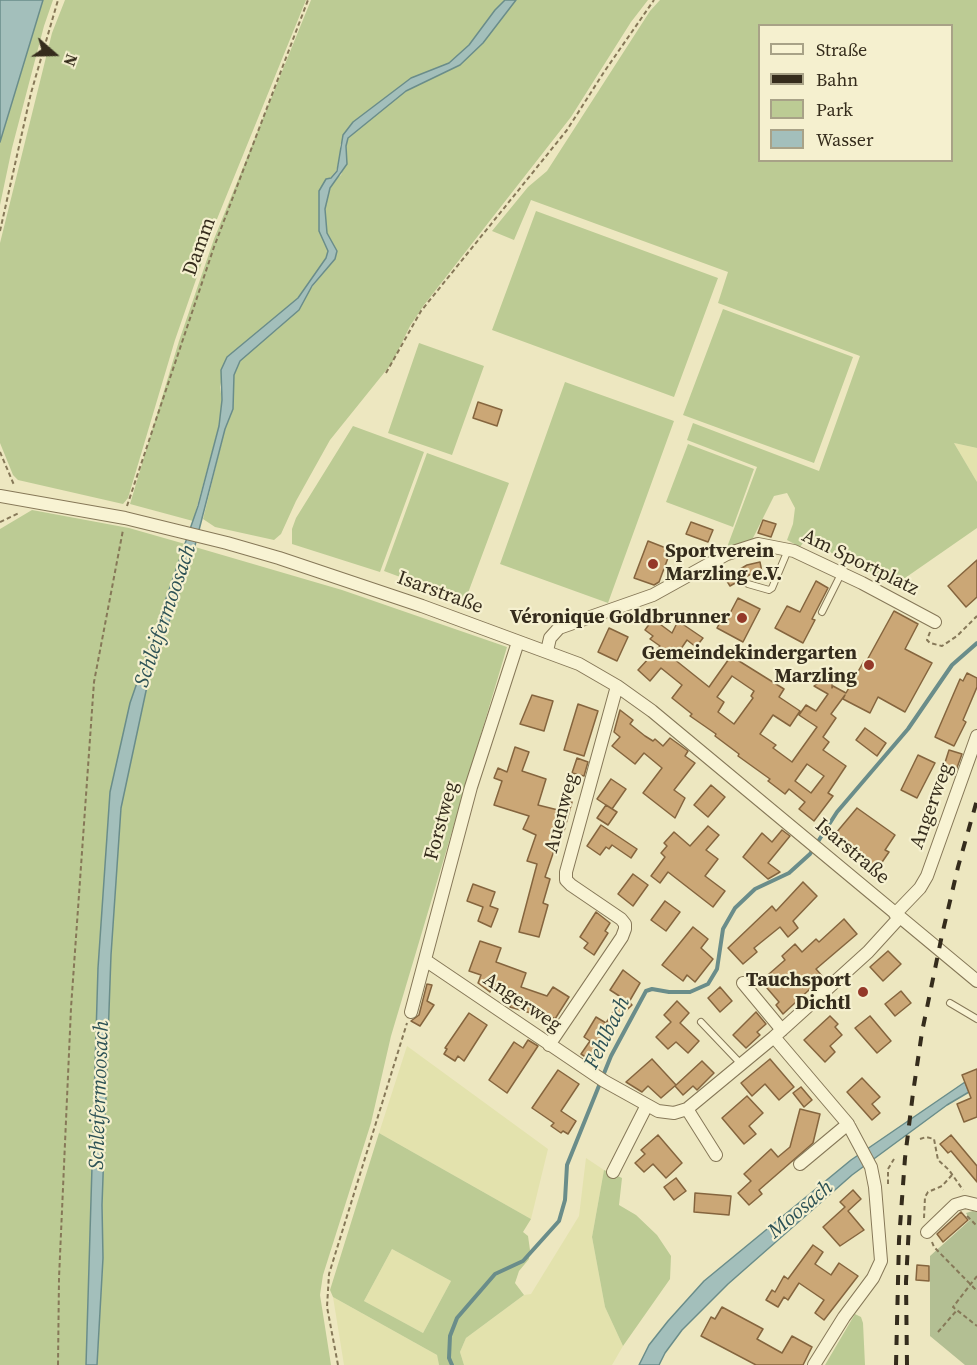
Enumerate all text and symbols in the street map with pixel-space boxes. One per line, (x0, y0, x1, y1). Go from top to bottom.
north arrow (24, 24, 84, 84)
legend (758, 24, 953, 162)
text: Straße (816, 37, 867, 62)
text: N (59, 51, 83, 69)
text: Bahn (816, 67, 858, 92)
text: Park (816, 97, 853, 122)
text: Wasser (816, 127, 874, 152)
street label: Damm (178, 215, 222, 279)
street label: Am Sportplatz (798, 524, 922, 602)
place label: Sportverein Marzling e.V. (665, 540, 782, 587)
water label: Schleifermoosach (130, 541, 202, 691)
marker: Sportverein Marzling e.V. (646, 557, 660, 571)
street label: Isarstraße (394, 566, 486, 620)
place label: Véronique Goldbrunner (510, 606, 730, 630)
marker: Véronique Goldbrunner (735, 611, 749, 625)
place label: Gemeindekindergarten Marzling (642, 642, 857, 689)
marker: Gemeindekindergarten Marzling (862, 658, 876, 672)
street label: Angerweg (905, 760, 959, 852)
street label: Auenweg (540, 771, 584, 855)
street label: Forstweg (420, 779, 464, 863)
street label: Isarstraße (810, 814, 894, 890)
street label: Angerweg (478, 968, 566, 1038)
place label: Tauchsport Dichtl (746, 969, 851, 1016)
marker: Tauchsport Dichtl (856, 985, 870, 999)
water label: Fehlbach (580, 993, 636, 1073)
water label: Schleifermoosach (85, 1020, 115, 1170)
water label: Moosach (763, 1175, 839, 1245)

